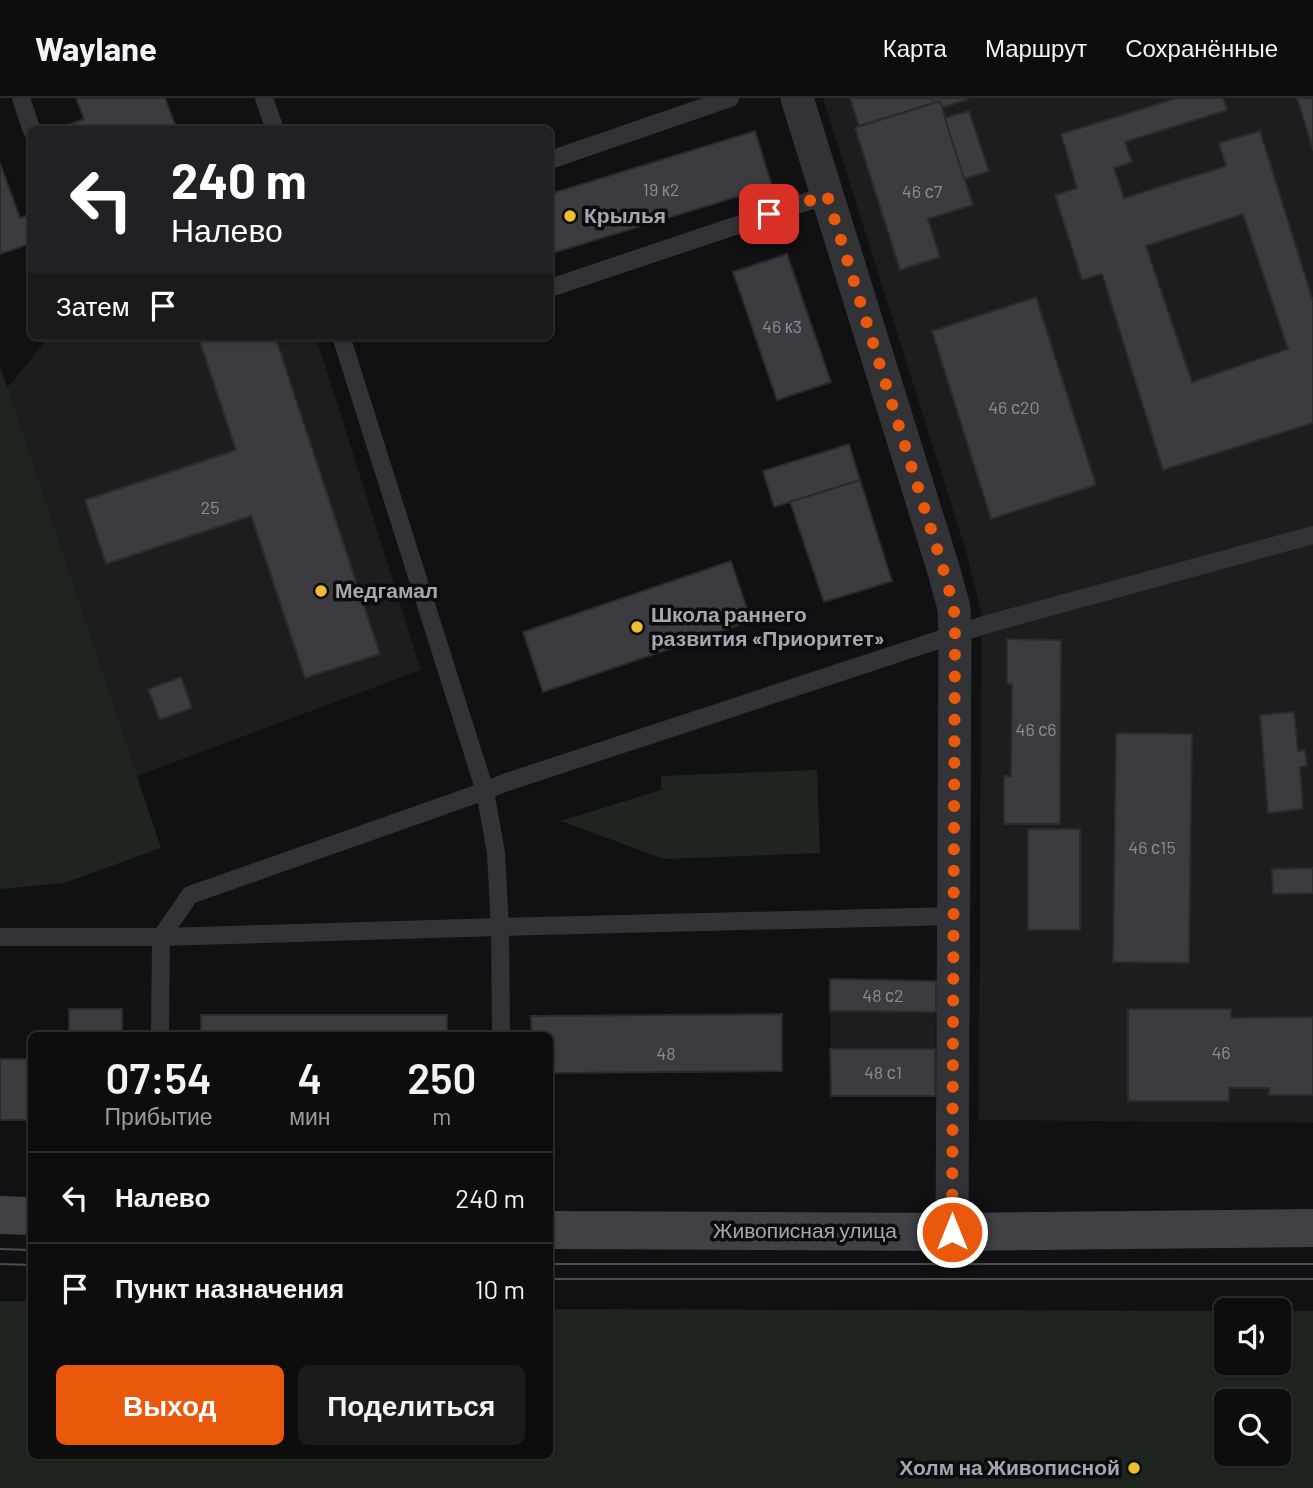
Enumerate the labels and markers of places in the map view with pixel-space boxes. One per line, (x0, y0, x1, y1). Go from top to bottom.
pin (739, 184, 799, 244)
place label: Крылья (584, 202, 666, 227)
marker: Крылья (562, 208, 578, 224)
place label: Медгамал (335, 577, 438, 602)
marker: Медгамал (313, 583, 329, 599)
place label: Школа раннего развития «Приоритет» (651, 601, 884, 650)
marker: Школа раннего развития «Приоритет» (629, 619, 645, 635)
place label: Холм на Живописной (899, 1454, 1120, 1479)
marker: Холм на Живописной (1126, 1460, 1142, 1476)

